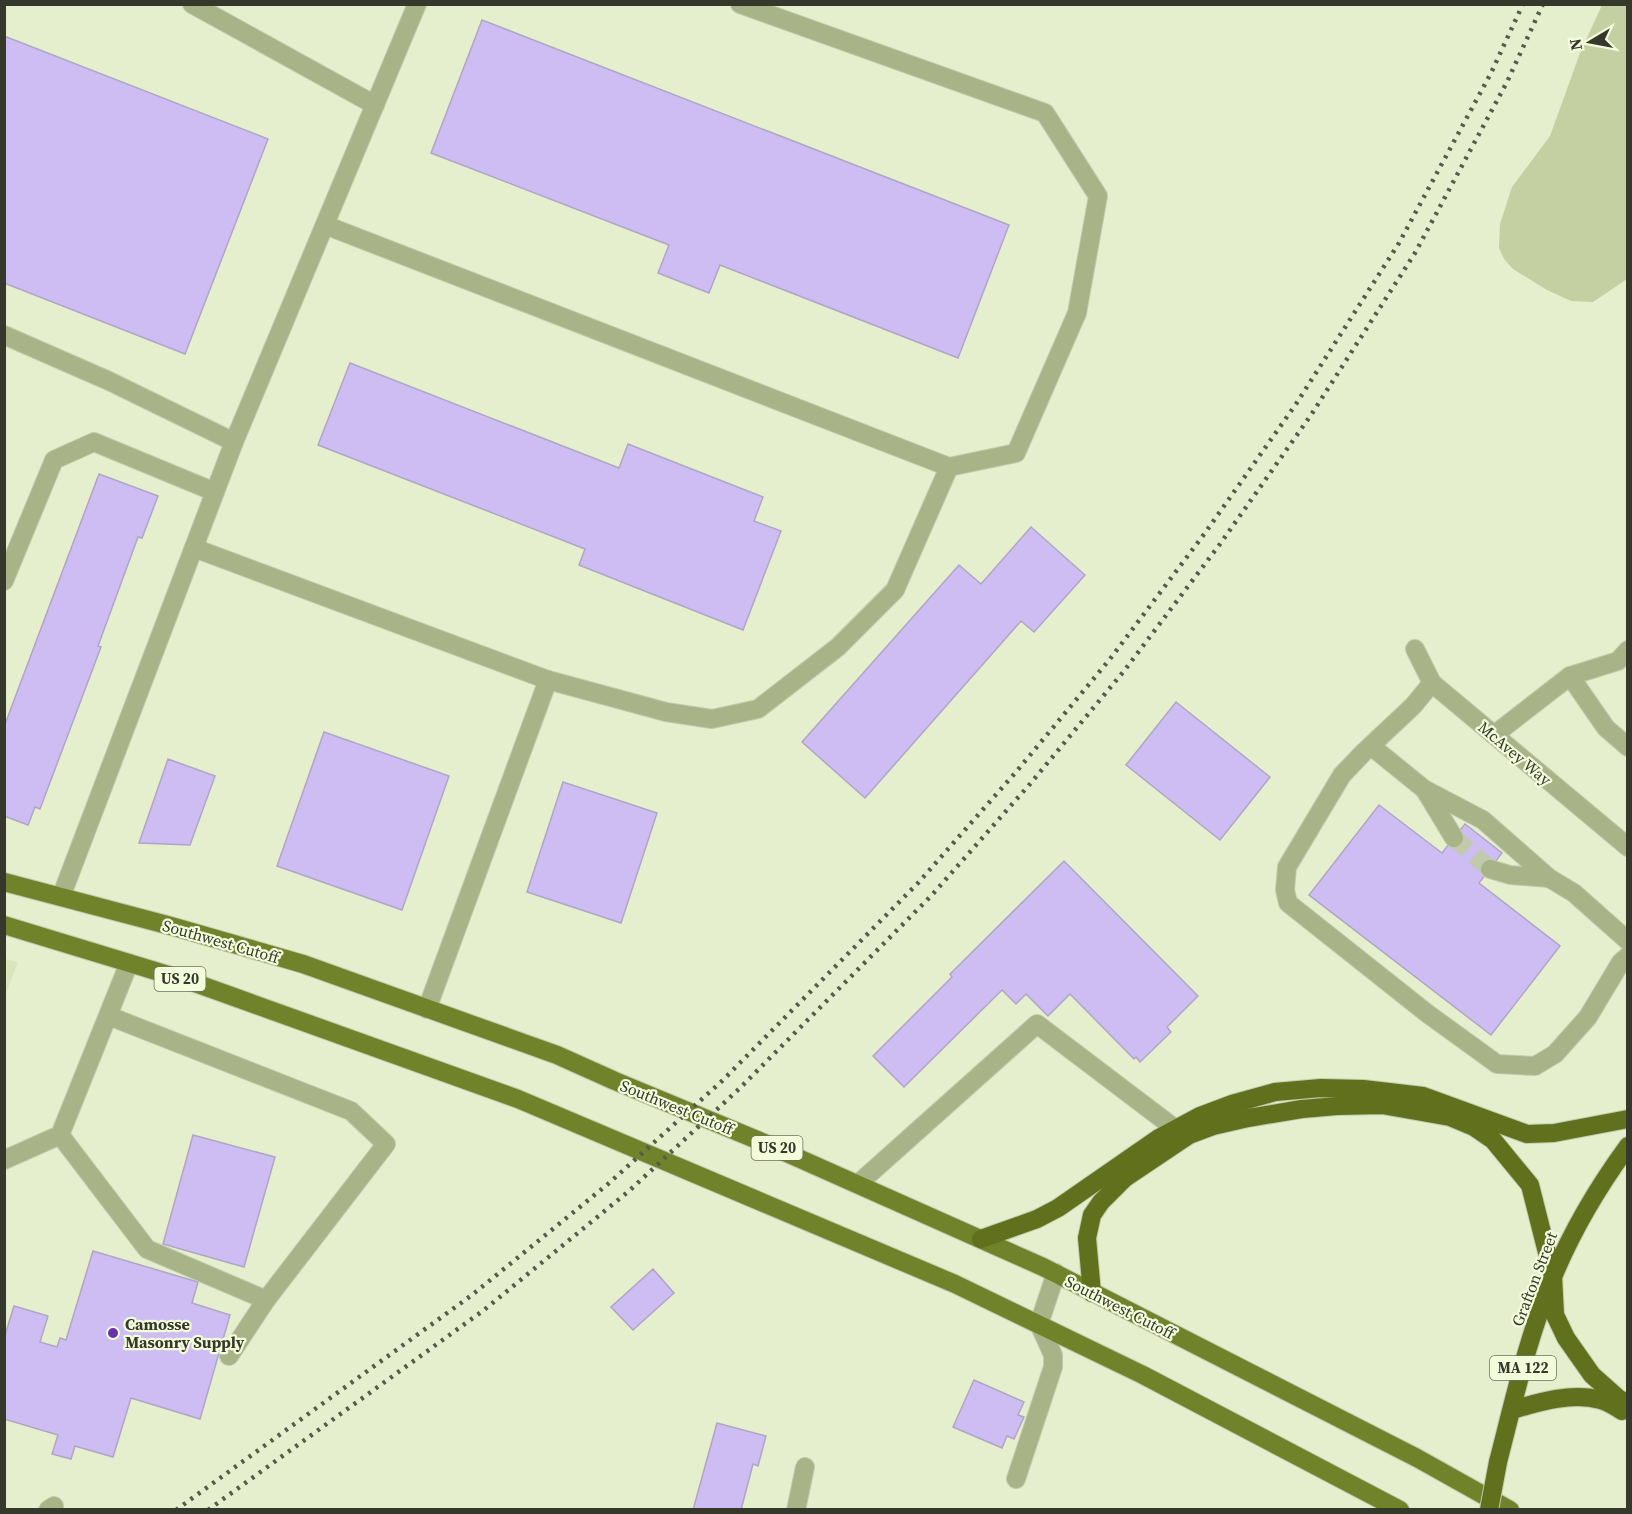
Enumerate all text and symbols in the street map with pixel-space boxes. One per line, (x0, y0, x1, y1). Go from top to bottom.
north arrow (1560, 12, 1620, 72)
text: N (1563, 37, 1587, 52)
street label: McAvey Way (1474, 716, 1557, 791)
street label: Southwest Cutoff (160, 914, 283, 969)
road number: US 20 (154, 967, 206, 991)
street label: Southwest Cutoff (617, 1074, 738, 1140)
road number: US 20 (752, 1136, 802, 1160)
street label: Grafton Street (1506, 1228, 1562, 1329)
street label: Southwest Cutoff (1061, 1270, 1180, 1345)
place label: Camosse Masonry Supply (125, 1313, 245, 1353)
marker: Camosse Masonry Supply (106, 1326, 120, 1340)
road number: MA 122 (1490, 1356, 1556, 1380)

